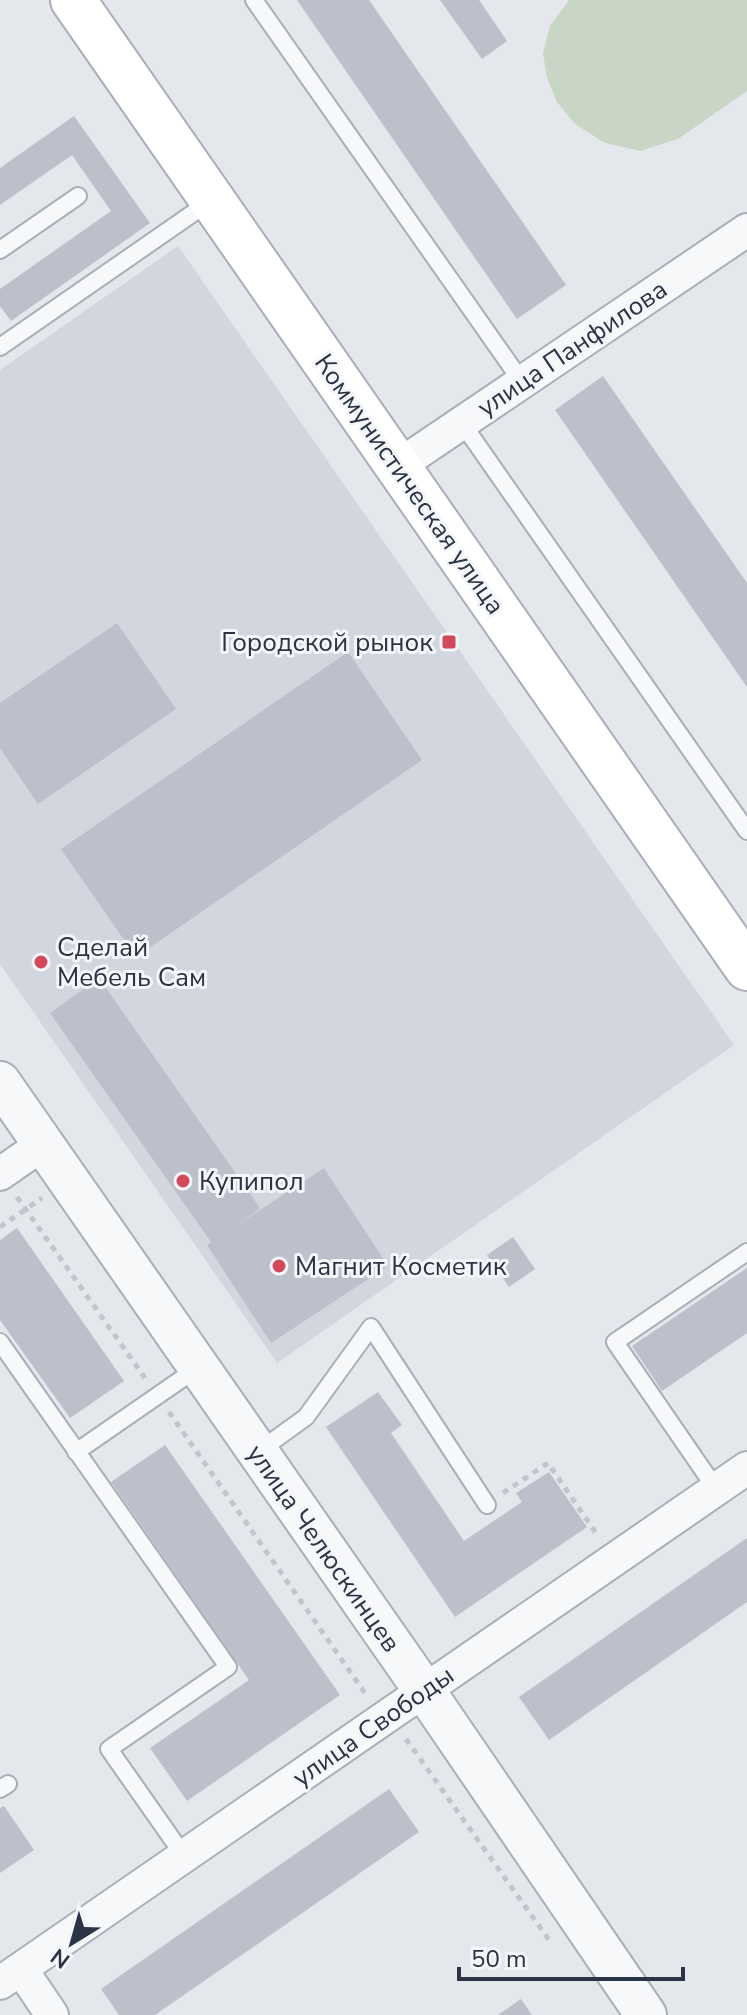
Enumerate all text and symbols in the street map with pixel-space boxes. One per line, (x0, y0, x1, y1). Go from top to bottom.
street label: улица Панфилова (471, 272, 674, 425)
street label: Коммунистическая улица (306, 347, 513, 621)
place label: Городской рынок (221, 625, 433, 660)
marker: Городской рынок (440, 633, 458, 651)
place label: Сделай Мебель Сам (57, 930, 206, 995)
marker: Сделай Мебель Сам (32, 953, 50, 971)
place label: Купипол (199, 1164, 304, 1199)
marker: Купипол (174, 1172, 192, 1190)
place label: Магнит Косметик (295, 1249, 507, 1284)
marker: Магнит Косметик (270, 1257, 288, 1275)
street label: улица Челюскинцев (239, 1437, 408, 1659)
street label: улица Свободы (286, 1658, 461, 1795)
north arrow (32, 1903, 112, 1983)
scale bar (459, 1931, 683, 1981)
text: N (45, 1941, 76, 1975)
text: 50 m (471, 1943, 527, 1975)

